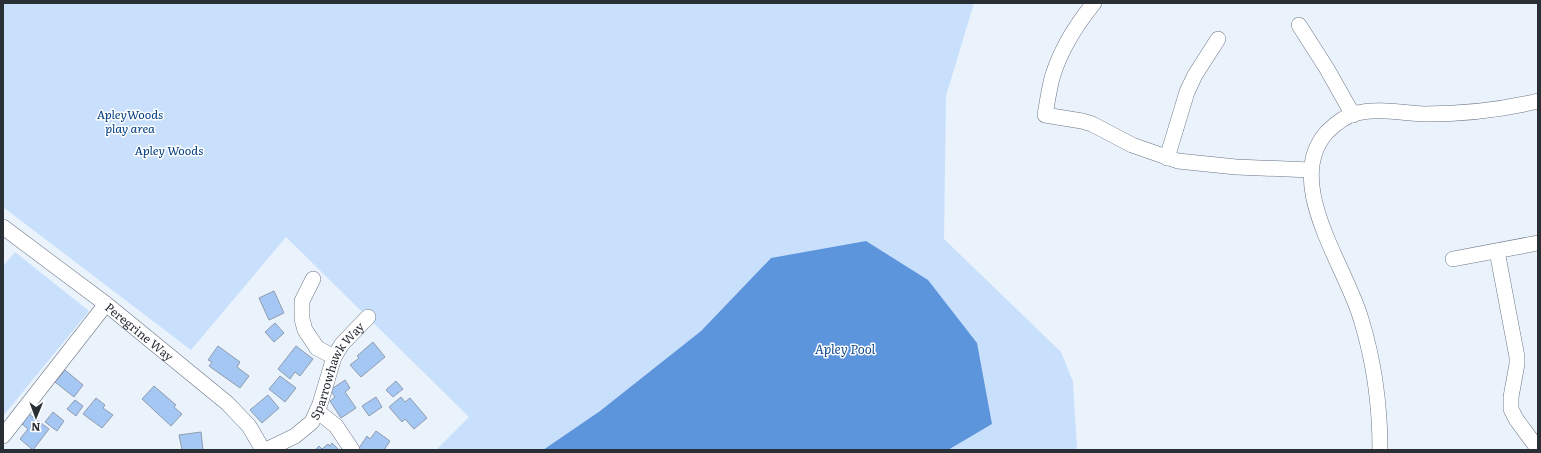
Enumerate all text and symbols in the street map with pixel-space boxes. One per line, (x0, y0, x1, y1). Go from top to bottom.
park label: ApleyWoods play area (97, 105, 163, 137)
park label: Apley Woods (135, 141, 203, 159)
street label: Peregrine Way (101, 298, 178, 365)
street label: Sparrowhawk Way (305, 317, 368, 423)
water label: Apley Pool (815, 339, 875, 358)
north arrow (16, 397, 56, 437)
text: N (31, 420, 41, 436)

